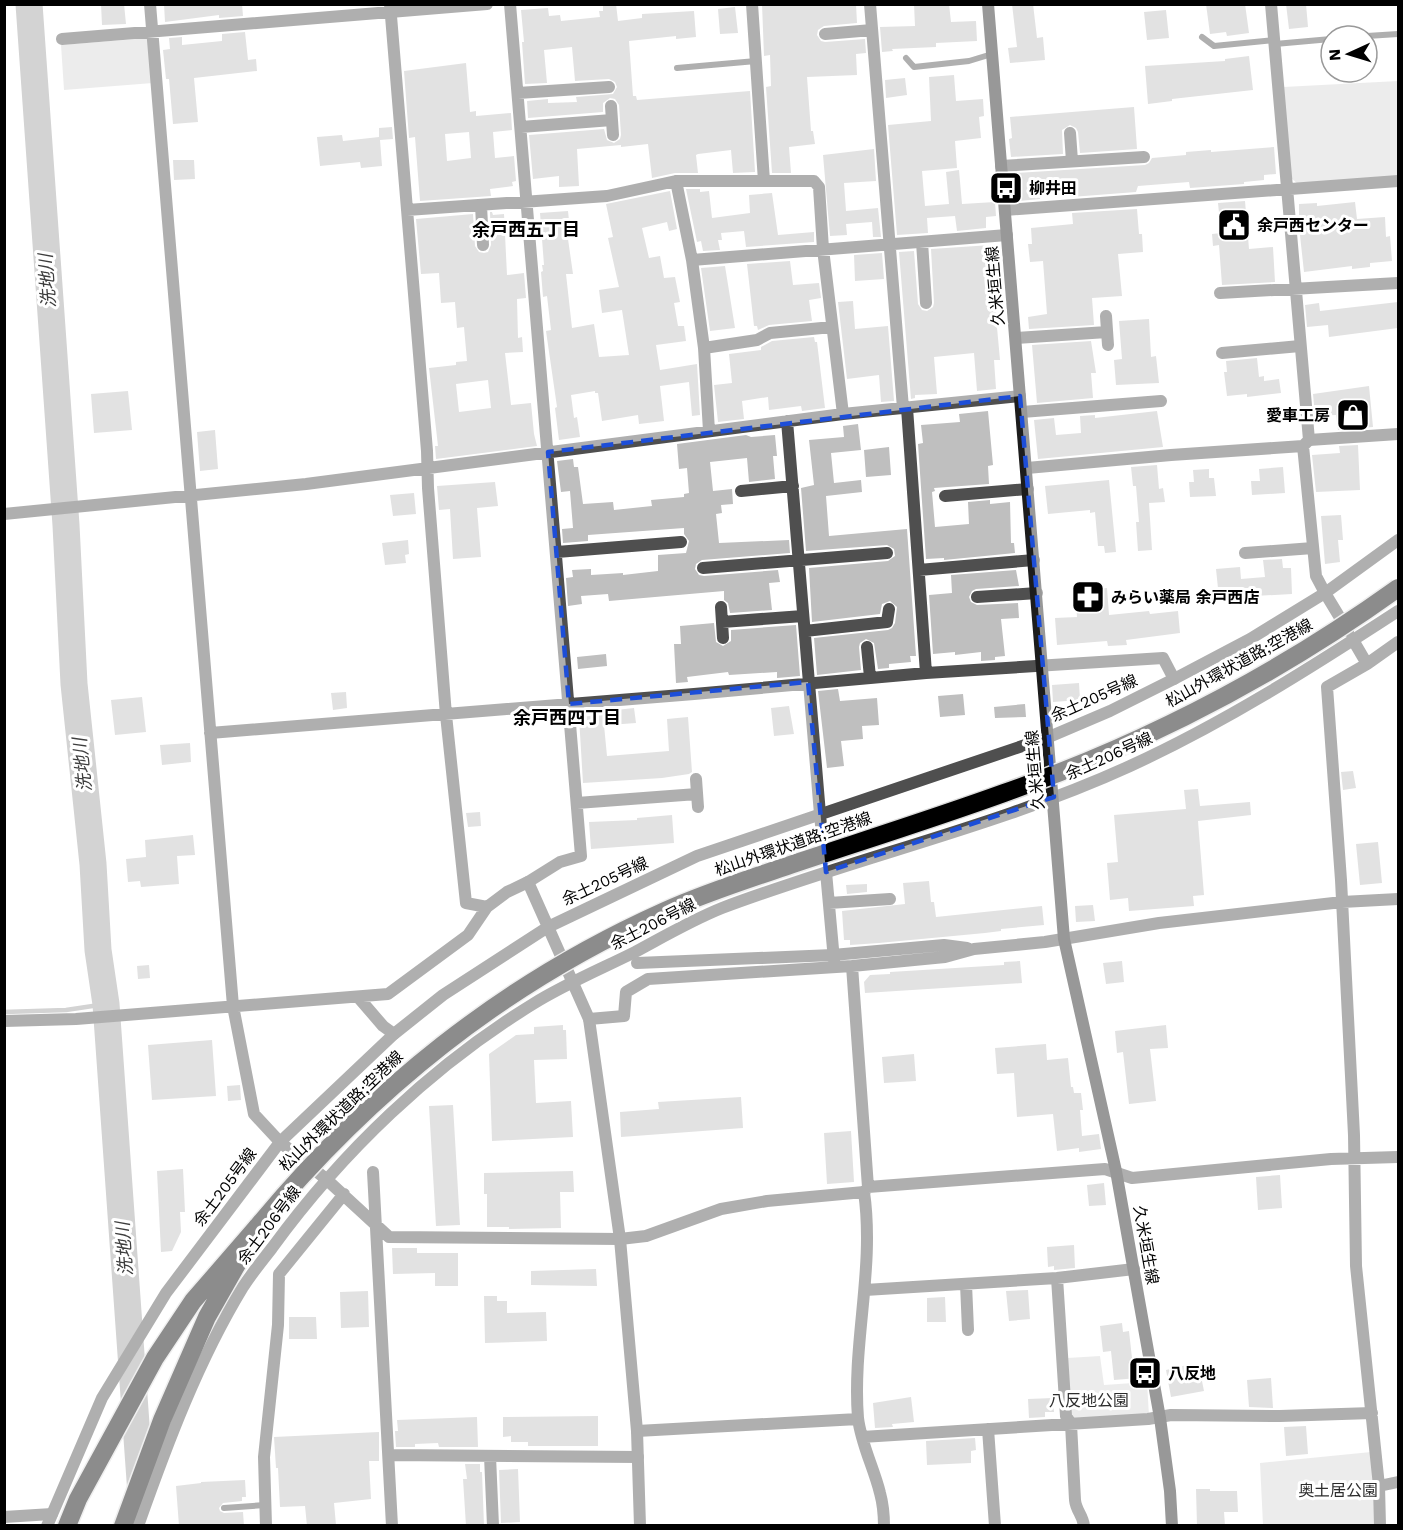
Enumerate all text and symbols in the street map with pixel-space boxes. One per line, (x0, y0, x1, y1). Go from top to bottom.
north arrow (1319, 24, 1379, 84)
text: N (1325, 48, 1344, 62)
bus stop icon: 柳井田 (988, 170, 1024, 206)
place label: 柳井田 (1029, 179, 1077, 198)
public building icon: 余戸西センター (1216, 207, 1252, 243)
place label: 余戸西センター (1257, 216, 1369, 235)
district label: 余戸西五丁目 (472, 219, 580, 240)
street label: 久米垣生線 (982, 245, 1008, 327)
water label: 洗地川 (35, 251, 59, 309)
shop icon: 愛車工房 (1335, 397, 1371, 433)
place label: 愛車工房 (1266, 406, 1330, 425)
pharmacy icon: みらい薬局 余戸西店 (1070, 579, 1106, 615)
place label: みらい薬局 余戸西店 (1111, 588, 1260, 607)
street label: 松山外環状道路;空港線 (1162, 615, 1316, 711)
street label: 余土205号線 (1048, 670, 1140, 726)
district label: 余戸西四丁目 (513, 707, 621, 728)
street label: 余土206号線 (1063, 728, 1155, 784)
street label: 久米垣生線 (1022, 729, 1048, 811)
water label: 洗地川 (69, 735, 95, 793)
street label: 松山外環状道路;空港線 (712, 808, 874, 880)
street label: 余土205号線 (559, 853, 651, 909)
street label: 余土206号線 (607, 894, 699, 954)
street label: 松山外環状道路;空港線 (275, 1047, 407, 1175)
street label: 余土205号線 (190, 1144, 260, 1230)
street label: 余土206号線 (233, 1182, 305, 1268)
street label: 久米垣生線 (1130, 1204, 1162, 1286)
water label: 洗地川 (112, 1219, 136, 1277)
bus stop icon: 八反地 (1127, 1355, 1163, 1391)
place label: 八反地 (1168, 1364, 1216, 1383)
park label: 八反地公園 (1049, 1391, 1129, 1410)
park label: 奥土居公園 (1298, 1481, 1378, 1500)

